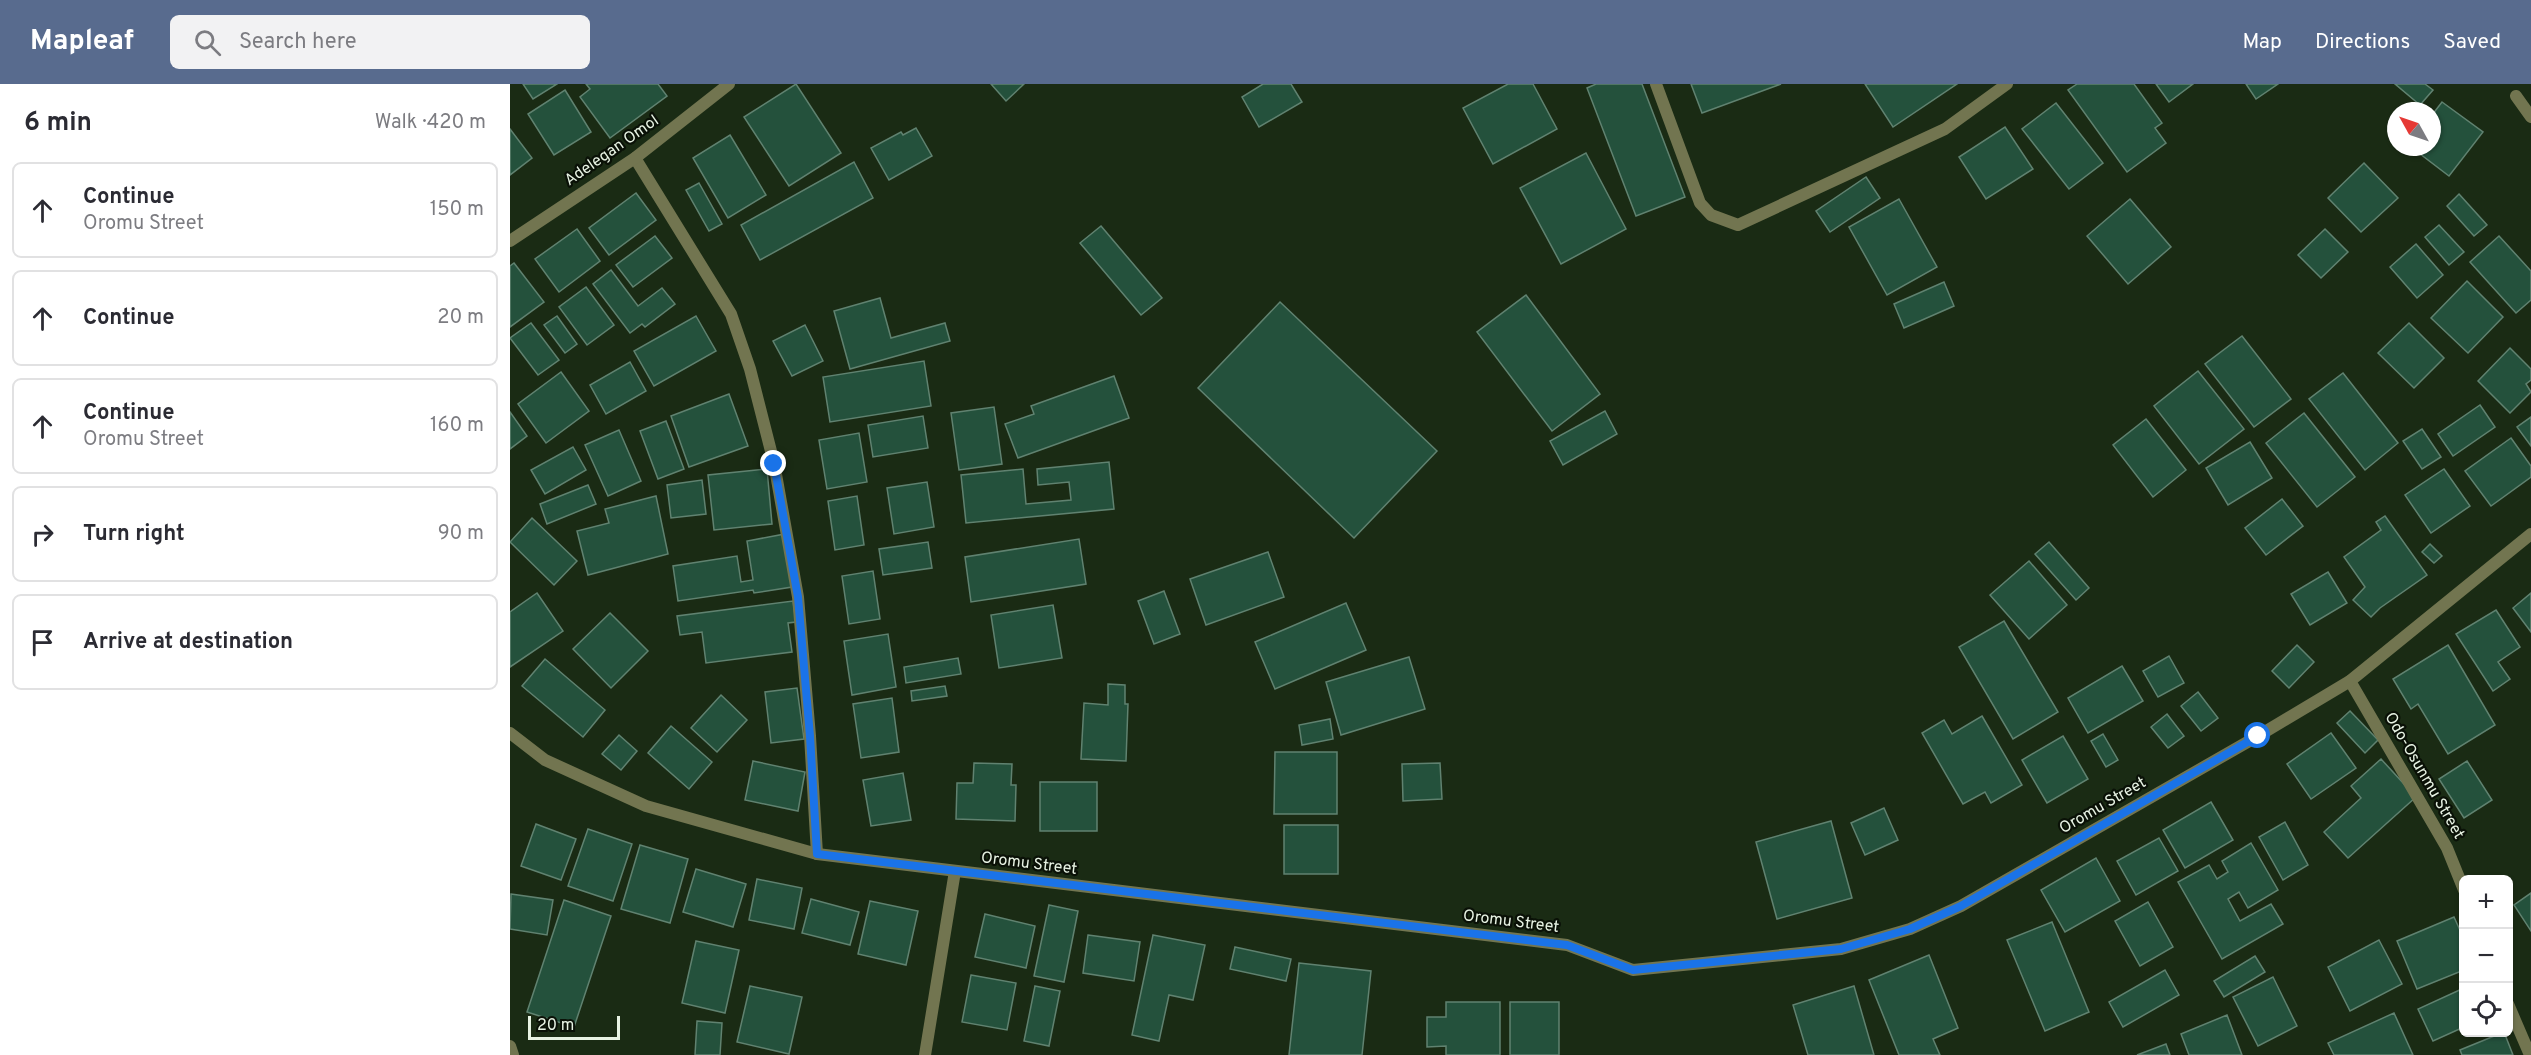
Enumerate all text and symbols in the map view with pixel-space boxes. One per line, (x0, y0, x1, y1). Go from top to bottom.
search box (170, 15, 590, 69)
text: Mapleaf (30, 24, 134, 60)
icon: search (191, 26, 224, 59)
text: Search here (239, 29, 357, 56)
text: Map (2242, 29, 2282, 56)
text: Directions (2315, 29, 2410, 56)
text: Saved (2443, 29, 2501, 56)
north arrow (2387, 102, 2441, 156)
text: 6 min (24, 107, 92, 140)
text: Walk · 420 m (375, 110, 486, 136)
street label: Adelegan Omol (561, 111, 663, 191)
text: Continue (83, 184, 174, 211)
icon: ahead (26, 194, 59, 227)
text: 150 m (430, 197, 484, 223)
text: Oromu Street (83, 211, 204, 237)
icon: ahead (26, 302, 59, 335)
text: Continue (83, 305, 174, 332)
text: 20 m (437, 305, 484, 331)
text: Continue (83, 400, 174, 427)
icon: ahead (26, 410, 59, 443)
text: 160 m (430, 413, 484, 439)
text: Oromu Street (83, 427, 204, 453)
route end (760, 450, 786, 476)
icon: right (26, 518, 59, 551)
text: Turn right (83, 521, 185, 548)
text: 90 m (438, 521, 484, 547)
icon: arrive (26, 626, 59, 659)
text: Arrive at destination (83, 629, 293, 656)
street label: Odo-Osunmu Street (2380, 709, 2468, 843)
route start (2244, 722, 2270, 748)
street label: Oromu Street (2056, 773, 2150, 839)
street label: Oromu Street (980, 848, 1078, 880)
map controls (2459, 875, 2513, 1037)
button: + (2459, 875, 2513, 929)
street label: Oromu Street (1462, 906, 1560, 938)
button: − (2459, 929, 2513, 983)
button: locate (2459, 983, 2513, 1037)
scale bar (528, 1013, 620, 1040)
text: 20 m (537, 1016, 574, 1036)

